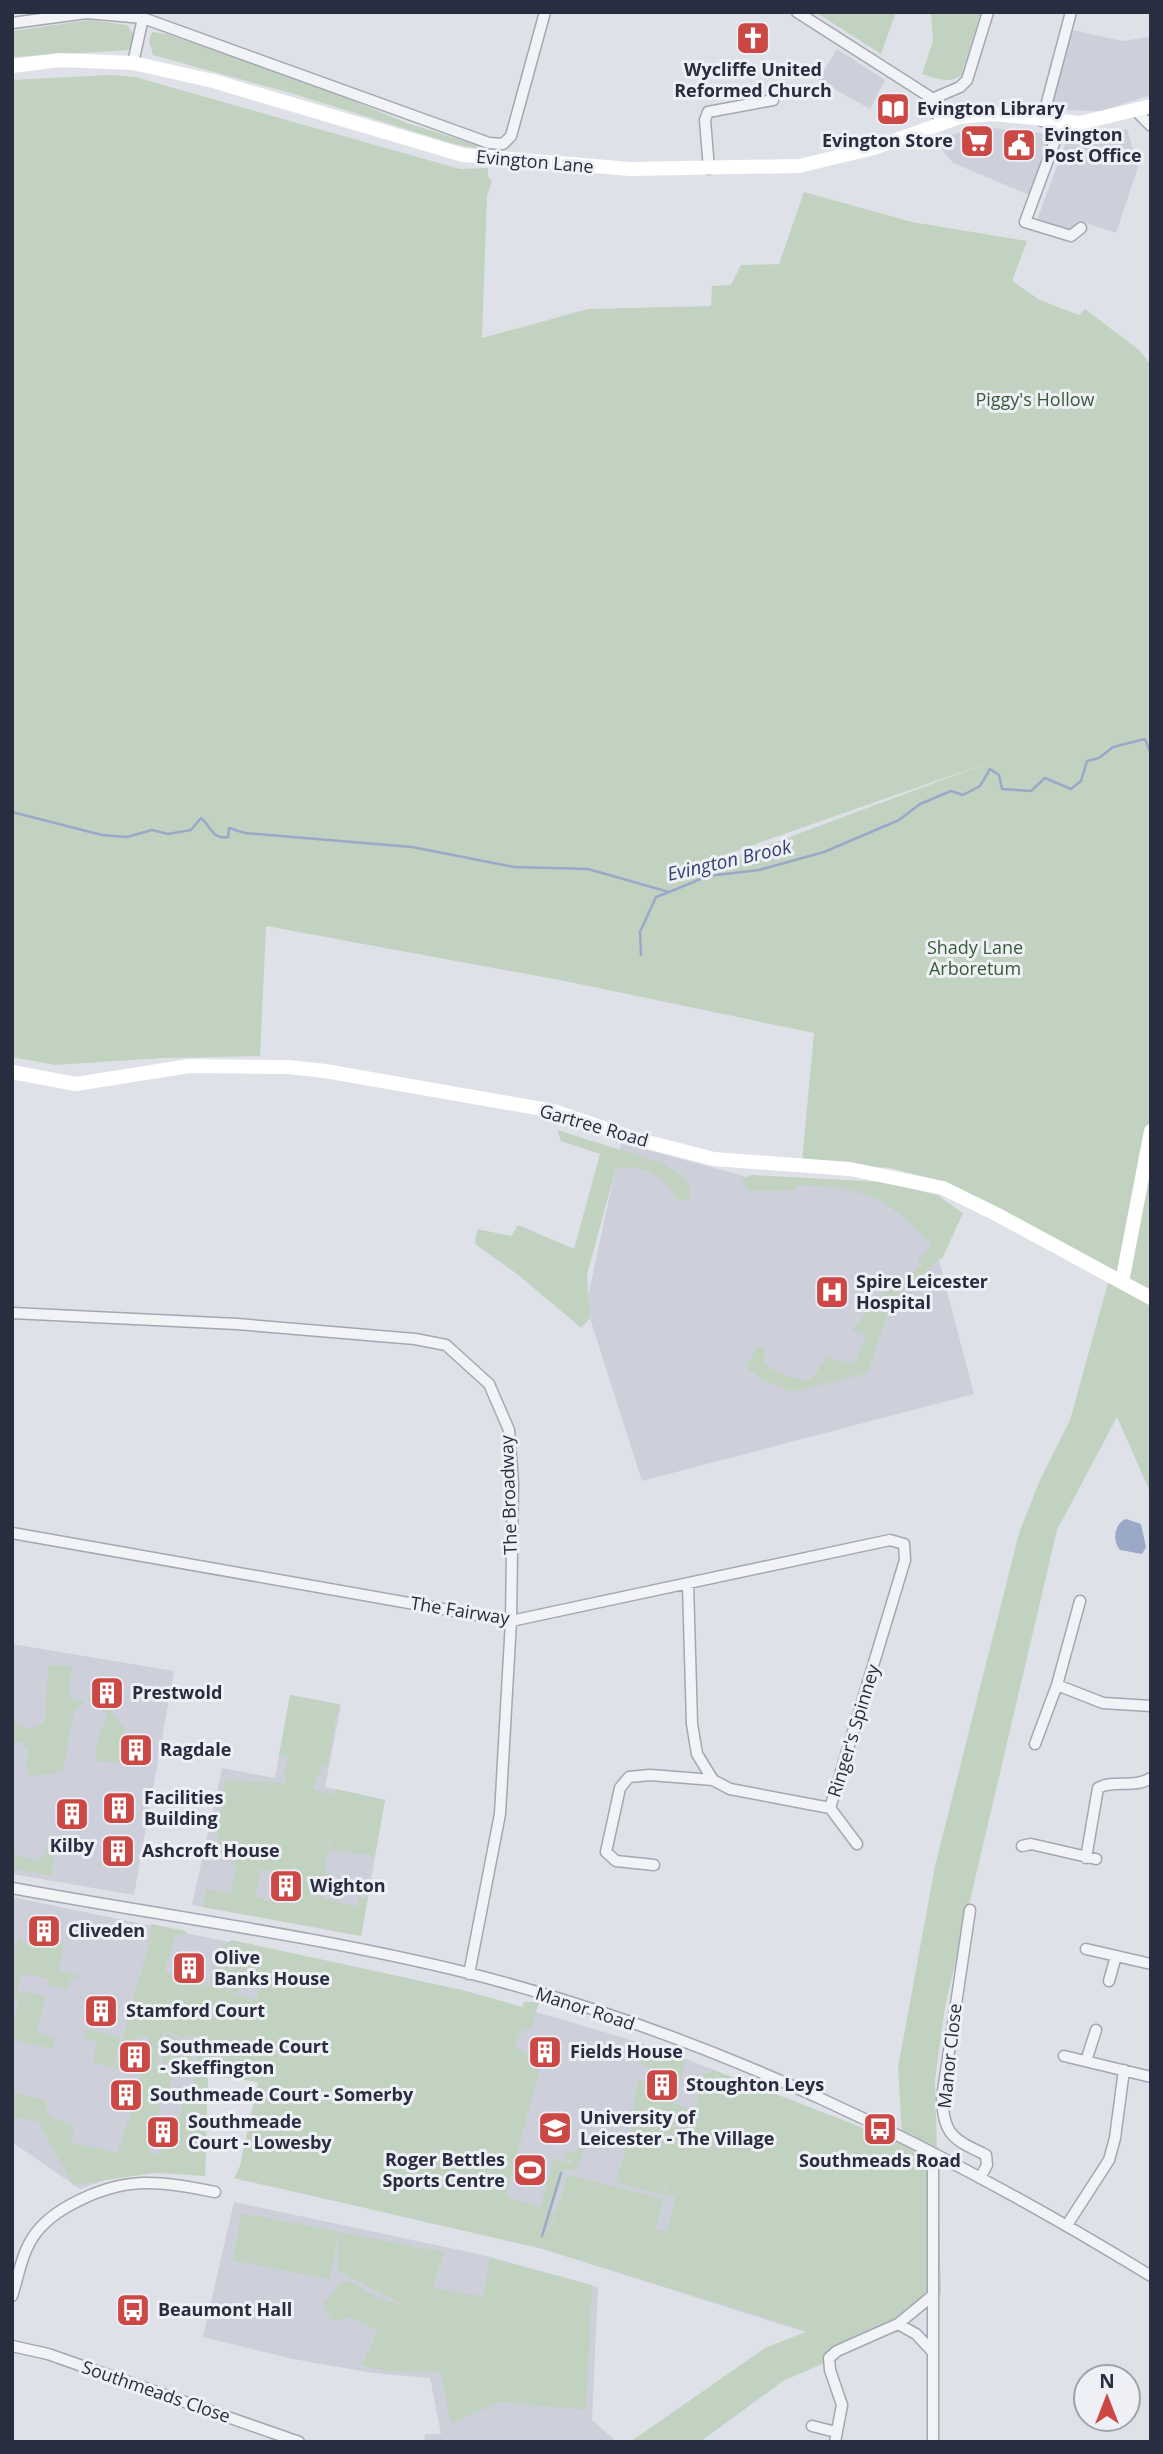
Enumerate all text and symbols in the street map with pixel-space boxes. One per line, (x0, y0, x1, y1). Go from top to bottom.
church icon: Wycliffe United Reformed Church (734, 19, 772, 57)
place label: Wycliffe United Reformed Church (674, 57, 832, 102)
library icon: Evington Library (874, 90, 912, 128)
place label: Evington Library (917, 96, 1066, 120)
supermarket icon: Evington Store (958, 122, 996, 160)
place label: Evington Post Office (1044, 122, 1142, 167)
public building icon: Evington Post Office (1000, 126, 1038, 164)
place label: Evington Store (822, 128, 953, 152)
street label: Evington Lane (475, 144, 595, 178)
park label: Piggy's Hollow (975, 387, 1095, 411)
water label: Evington Brook (664, 833, 794, 887)
park label: Shady Lane Arboretum (927, 935, 1023, 980)
street label: Gartree Road (537, 1098, 651, 1152)
place label: Spire Leicester Hospital (856, 1269, 988, 1314)
hospital icon: Spire Leicester Hospital (813, 1273, 851, 1311)
street label: The Broadway (494, 1434, 522, 1555)
street label: The Fairway (409, 1590, 512, 1630)
street label: Ringer's Spinney (821, 1660, 885, 1800)
building icon: Prestwold (88, 1674, 126, 1712)
place label: Prestwold (132, 1680, 222, 1704)
building icon: Ragdale (117, 1731, 155, 1769)
place label: Ragdale (160, 1737, 231, 1761)
place label: Facilities Building (144, 1785, 223, 1830)
building icon: Facilities Building (100, 1789, 138, 1827)
building icon: Kilby (53, 1795, 91, 1833)
building icon: Ashcroft House (99, 1832, 137, 1870)
place label: Kilby (50, 1833, 95, 1857)
place label: Ashcroft House (142, 1838, 280, 1862)
building icon: Wighton (267, 1867, 305, 1905)
place label: Wighton (310, 1873, 386, 1897)
building icon: Cliveden (25, 1912, 63, 1950)
place label: Cliveden (68, 1918, 145, 1942)
place label: Olive Banks House (214, 1945, 330, 1990)
building icon: Olive Banks House (170, 1949, 208, 1987)
street label: Manor Road (533, 1981, 638, 2035)
building icon: Stamford Court (82, 1992, 120, 2030)
place label: Stamford Court (126, 1998, 265, 2022)
street label: Manor Close (932, 2002, 966, 2110)
building icon: Fields House (526, 2033, 564, 2071)
place label: Southmeade Court - Skeffington (160, 2034, 329, 2079)
building icon: Southmeade Court - Skeffington (116, 2038, 154, 2076)
place label: Fields House (570, 2039, 683, 2063)
building icon: Stoughton Leys (643, 2066, 681, 2104)
place label: Stoughton Leys (686, 2072, 824, 2096)
building icon: Southmeade Court - Somerby (107, 2076, 145, 2114)
place label: Southmeade Court - Somerby (150, 2082, 414, 2106)
place label: University of Leicester - The Village (580, 2105, 774, 2150)
place label: Southmeade Court - Lowesby (188, 2109, 332, 2154)
school or university icon: University of Leicester - The Village (536, 2109, 574, 2147)
bus stop icon: Southmeads Road (861, 2110, 899, 2148)
building icon: Southmeade Court - Lowesby (144, 2113, 182, 2151)
place label: Roger Bettles Sports Centre (382, 2147, 505, 2192)
place label: Southmeads Road (799, 2148, 961, 2172)
sports icon: Roger Bettles Sports Centre (511, 2151, 549, 2189)
bus stop icon: Beaumont Hall (114, 2291, 152, 2329)
place label: Beaumont Hall (158, 2297, 292, 2321)
street label: Southmeads Close (79, 2354, 234, 2428)
north arrow (1072, 2363, 1142, 2433)
text: N (1099, 2368, 1115, 2394)

